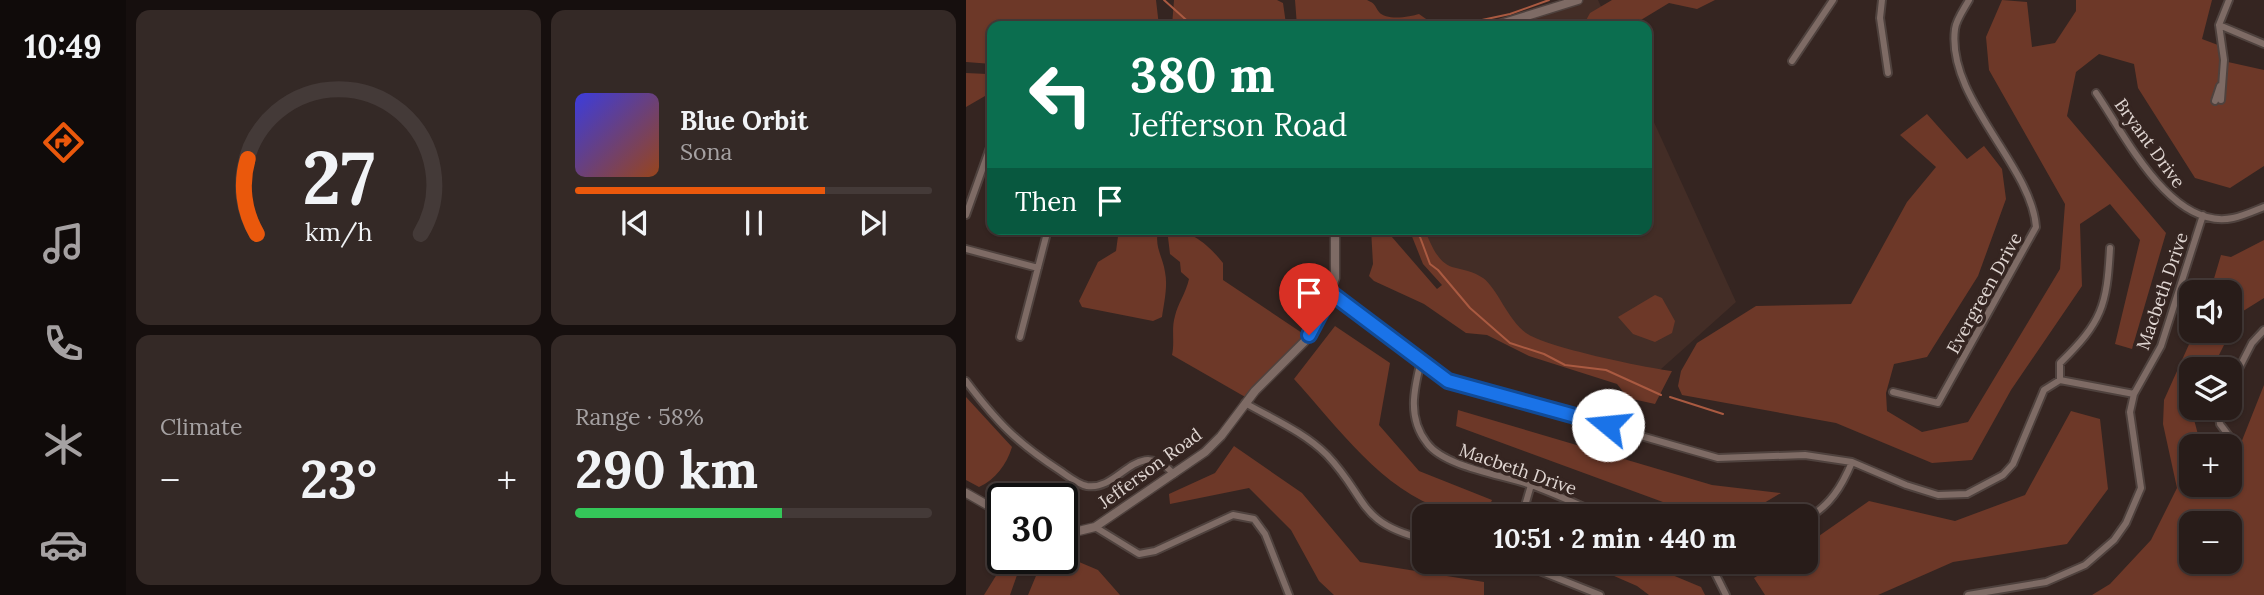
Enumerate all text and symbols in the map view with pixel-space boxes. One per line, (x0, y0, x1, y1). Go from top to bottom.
text: 10:49 (24, 26, 102, 67)
text: 380 m (1130, 43, 1275, 105)
icon: left (1015, 49, 1106, 140)
street label: Bryant Drive (2110, 94, 2190, 193)
text: Blue Orbit (680, 104, 808, 137)
text: Jefferson Road (1130, 104, 1347, 145)
icon: directions (39, 118, 88, 167)
text: 27 (302, 131, 375, 224)
text: Sona (680, 137, 732, 166)
icon: arrive (1091, 182, 1129, 220)
text: Then (1015, 185, 1077, 218)
icon: previous (616, 204, 654, 242)
icon: pause (735, 204, 773, 242)
icon: next (854, 204, 892, 242)
text: km/h (305, 216, 372, 248)
icon: music (39, 219, 88, 268)
street label: Evergreen Drive (1941, 228, 2027, 358)
street label: Macbeth Drive (2131, 229, 2193, 353)
pin (1279, 263, 1339, 335)
icon: arrive (1290, 274, 1328, 312)
map controls (2179, 280, 2242, 574)
button: sound (2179, 280, 2242, 343)
icon: phone (39, 319, 88, 368)
button: layers (2179, 357, 2242, 420)
position arrow (1571, 388, 1645, 462)
text: Range · 58% (575, 402, 704, 431)
text: Climate (160, 412, 242, 441)
icon: climate (39, 420, 88, 469)
street label: Jefferson Road (1093, 423, 1206, 514)
button: + (2179, 434, 2242, 497)
text: 290 km (575, 436, 758, 502)
street label: Macbeth Drive (1456, 438, 1580, 500)
text: 23° (300, 446, 377, 512)
text: − (160, 456, 180, 504)
text: + (497, 456, 517, 504)
speed limit sign: 30 (987, 483, 1078, 574)
button: − (2179, 511, 2242, 574)
icon: car (39, 520, 88, 569)
text: 10:51 · 2 min · 440 m (1494, 522, 1737, 555)

